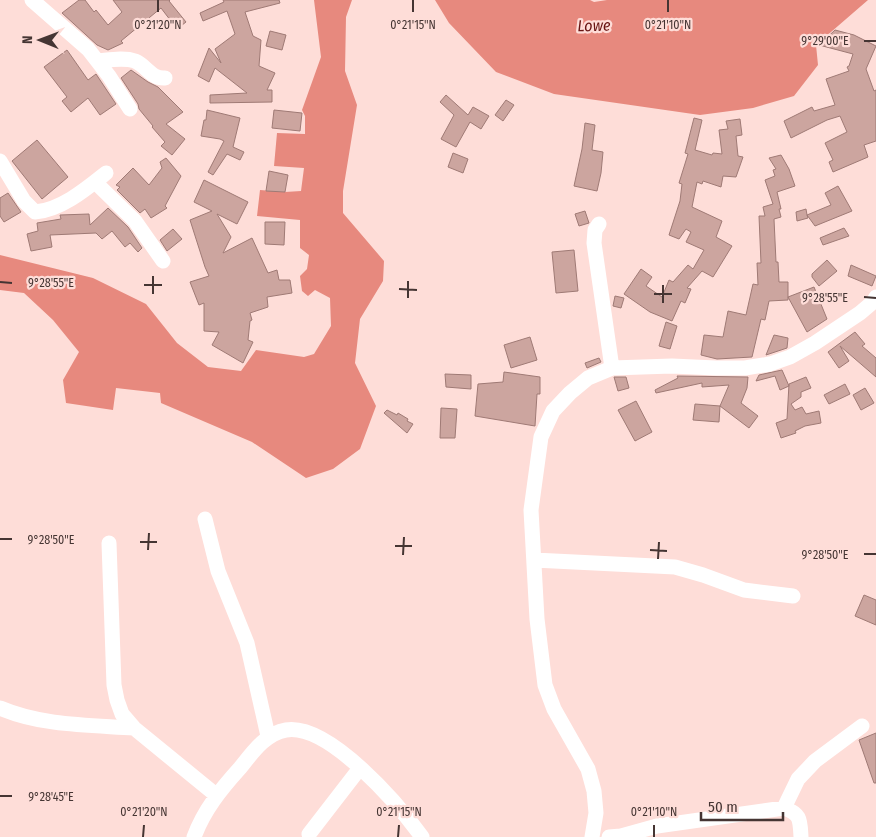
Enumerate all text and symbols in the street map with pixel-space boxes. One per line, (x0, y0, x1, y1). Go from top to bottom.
north arrow (15, 15, 65, 65)
water label: Lowe (577, 16, 611, 35)
text: 0°21'20"N (134, 18, 182, 32)
text: 0°21'15"N (390, 18, 436, 32)
text: 0°21'10"N (645, 18, 691, 32)
text: 9°29'00"E (801, 34, 849, 48)
text: N (19, 35, 36, 44)
text: 9°28'55"E (28, 276, 74, 290)
text: 9°28'55"E (802, 291, 848, 305)
text: 9°28'50"E (28, 533, 75, 547)
text: 9°28'50"E (802, 548, 849, 562)
text: 9°28'45"E (28, 790, 74, 804)
scale bar (701, 790, 784, 822)
text: 50 m (708, 798, 738, 816)
text: 0°21'20"N (120, 805, 168, 819)
text: 0°21'15"N (376, 805, 422, 819)
text: 0°21'10"N (631, 805, 677, 819)

